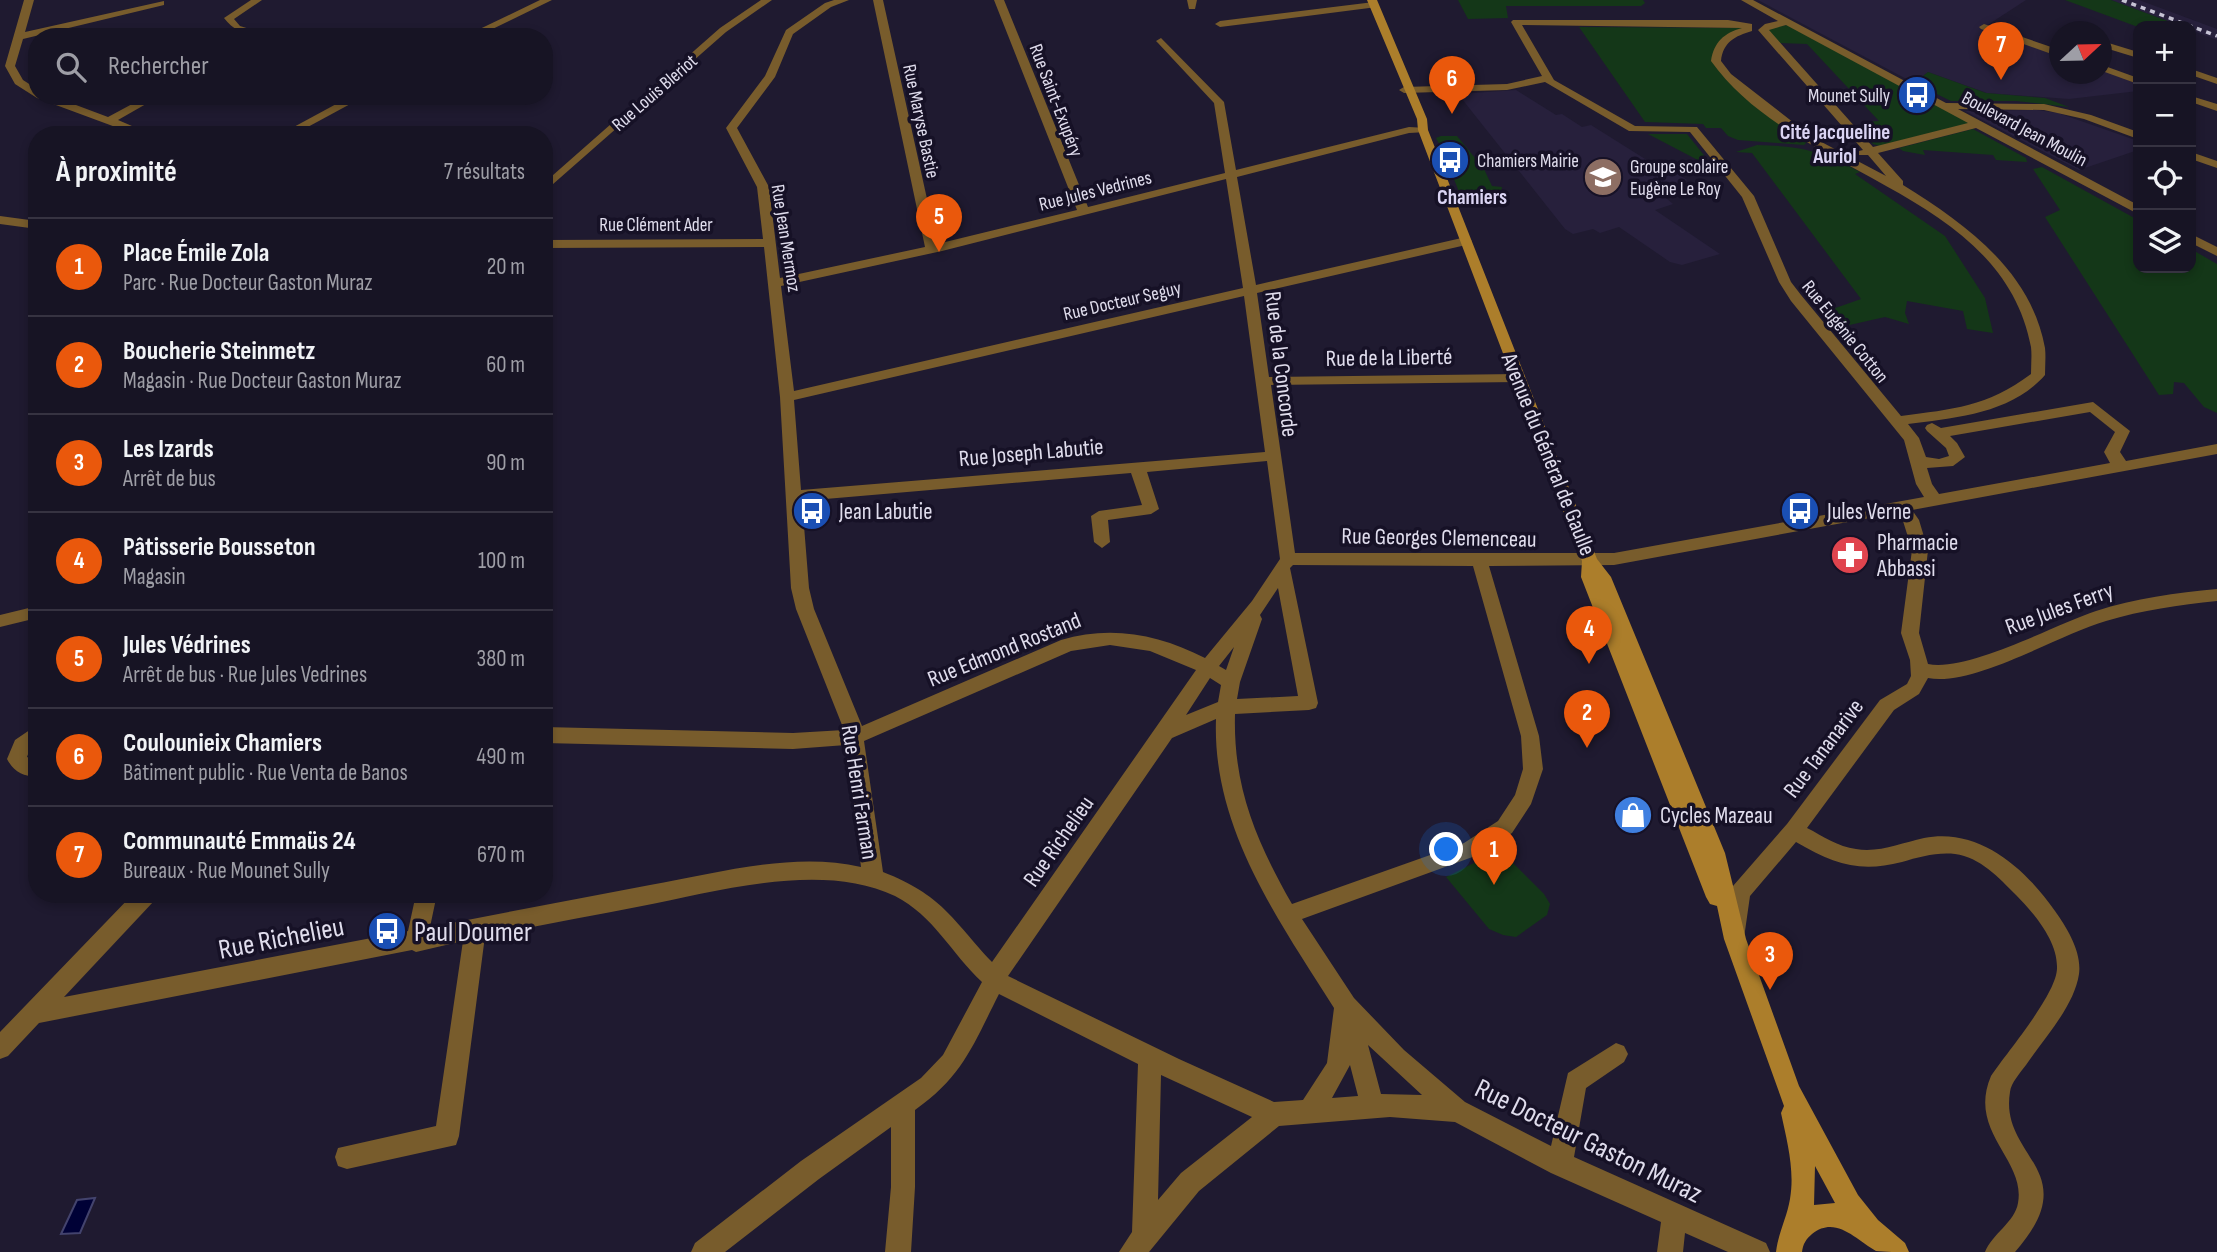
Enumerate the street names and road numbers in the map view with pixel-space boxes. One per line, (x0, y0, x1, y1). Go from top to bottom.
street label: Rue Saint-Exupéry (1024, 41, 1088, 161)
street label: Rue Louis Bleriot (608, 50, 703, 136)
street label: Rue Maryse Bastie (897, 62, 944, 180)
street label: Boulevard Jean Moulin (1958, 87, 2091, 172)
street label: Rue Jules Vedrines (1037, 166, 1154, 217)
street label: Rue Jean Mermoz (766, 183, 805, 294)
street label: Rue Clément Ader (599, 214, 713, 237)
street label: Rue Eugénie Cotton (1797, 276, 1893, 388)
street label: Rue Docteur Seguy (1061, 277, 1184, 326)
street label: Rue de la Concorde (1258, 290, 1304, 439)
street label: Rue de la Liberté (1325, 343, 1453, 373)
street label: Avenue du Général de Gaulle (1494, 348, 1601, 560)
street label: Rue Joseph Labutie (958, 433, 1105, 473)
street label: Rue Georges Clemenceau (1341, 522, 1537, 554)
street label: Rue Jules Ferry (2002, 576, 2117, 641)
street label: Rue Edmond Rostand (924, 606, 1085, 693)
street label: Rue Tananarive (1778, 694, 1870, 803)
street label: Rue Henri Farman (835, 723, 883, 861)
street label: Rue Richelieu (1017, 791, 1100, 892)
street label: Rue Richelieu (216, 910, 347, 967)
street label: Rue Docteur Gaston Muraz (1470, 1072, 1707, 1211)

